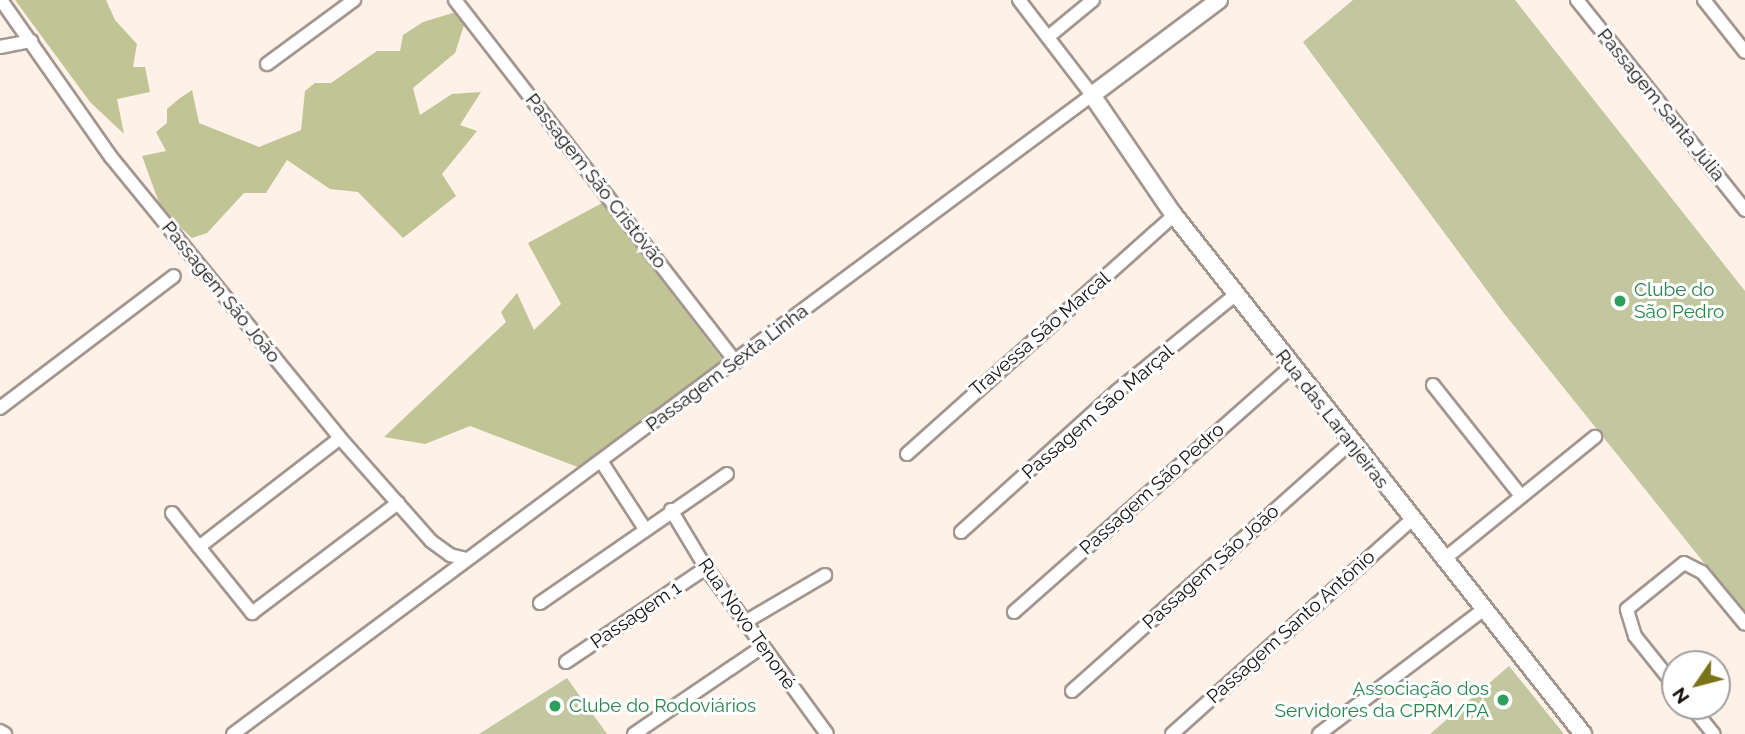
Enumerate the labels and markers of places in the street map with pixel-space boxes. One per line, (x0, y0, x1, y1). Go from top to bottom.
place label: Clube do São Pedro (1634, 279, 1724, 323)
marker: Clube do São Pedro (1612, 293, 1628, 309)
place label: Associação dos Servidores da CPRM/PA (1275, 678, 1489, 722)
marker: Associação dos Servidores da CPRM/PA (1495, 692, 1511, 708)
place label: Clube do Rodoviários (569, 695, 756, 717)
marker: Clube do Rodoviários (547, 698, 563, 714)

